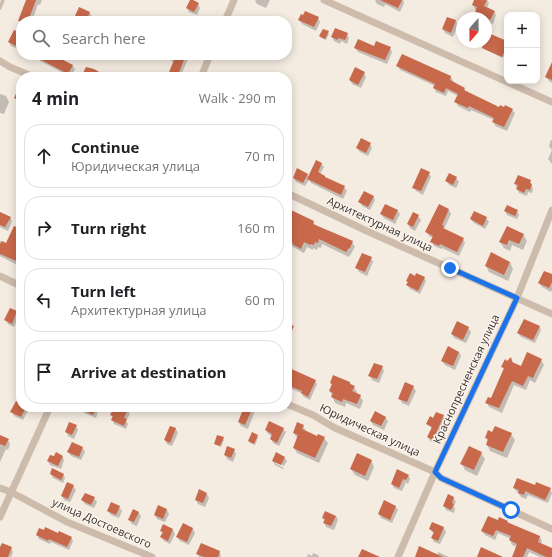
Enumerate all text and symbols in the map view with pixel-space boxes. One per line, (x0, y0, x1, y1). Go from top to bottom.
north arrow (456, 12, 492, 48)
map controls (504, 12, 540, 84)
button: + (504, 12, 540, 48)
search box (16, 16, 292, 60)
icon: search (30, 27, 52, 49)
text: Search here (62, 28, 146, 48)
button: − (504, 48, 540, 84)
text: 4 min (32, 87, 79, 110)
text: Walk · 290 m (199, 89, 276, 107)
text: Continue (71, 137, 139, 157)
icon: ahead (33, 145, 55, 167)
text: 70 m (245, 147, 275, 165)
text: Юридическая улица (71, 157, 200, 175)
street label: Архитектурная улица (325, 193, 435, 255)
icon: right (33, 217, 55, 239)
text: Turn right (71, 218, 146, 238)
text: 160 m (237, 219, 275, 237)
route end (441, 259, 459, 277)
text: Turn left (71, 281, 136, 301)
icon: left (33, 289, 55, 311)
text: 60 m (245, 291, 275, 309)
text: Архитектурная улица (71, 301, 207, 319)
street label: Краснопресненская улица (429, 312, 502, 446)
icon: arrive (33, 361, 55, 383)
text: Arrive at destination (71, 362, 226, 382)
street label: Юридическая улица (318, 400, 423, 459)
street label: улица Достоевского (50, 494, 155, 551)
route start (502, 501, 520, 519)

